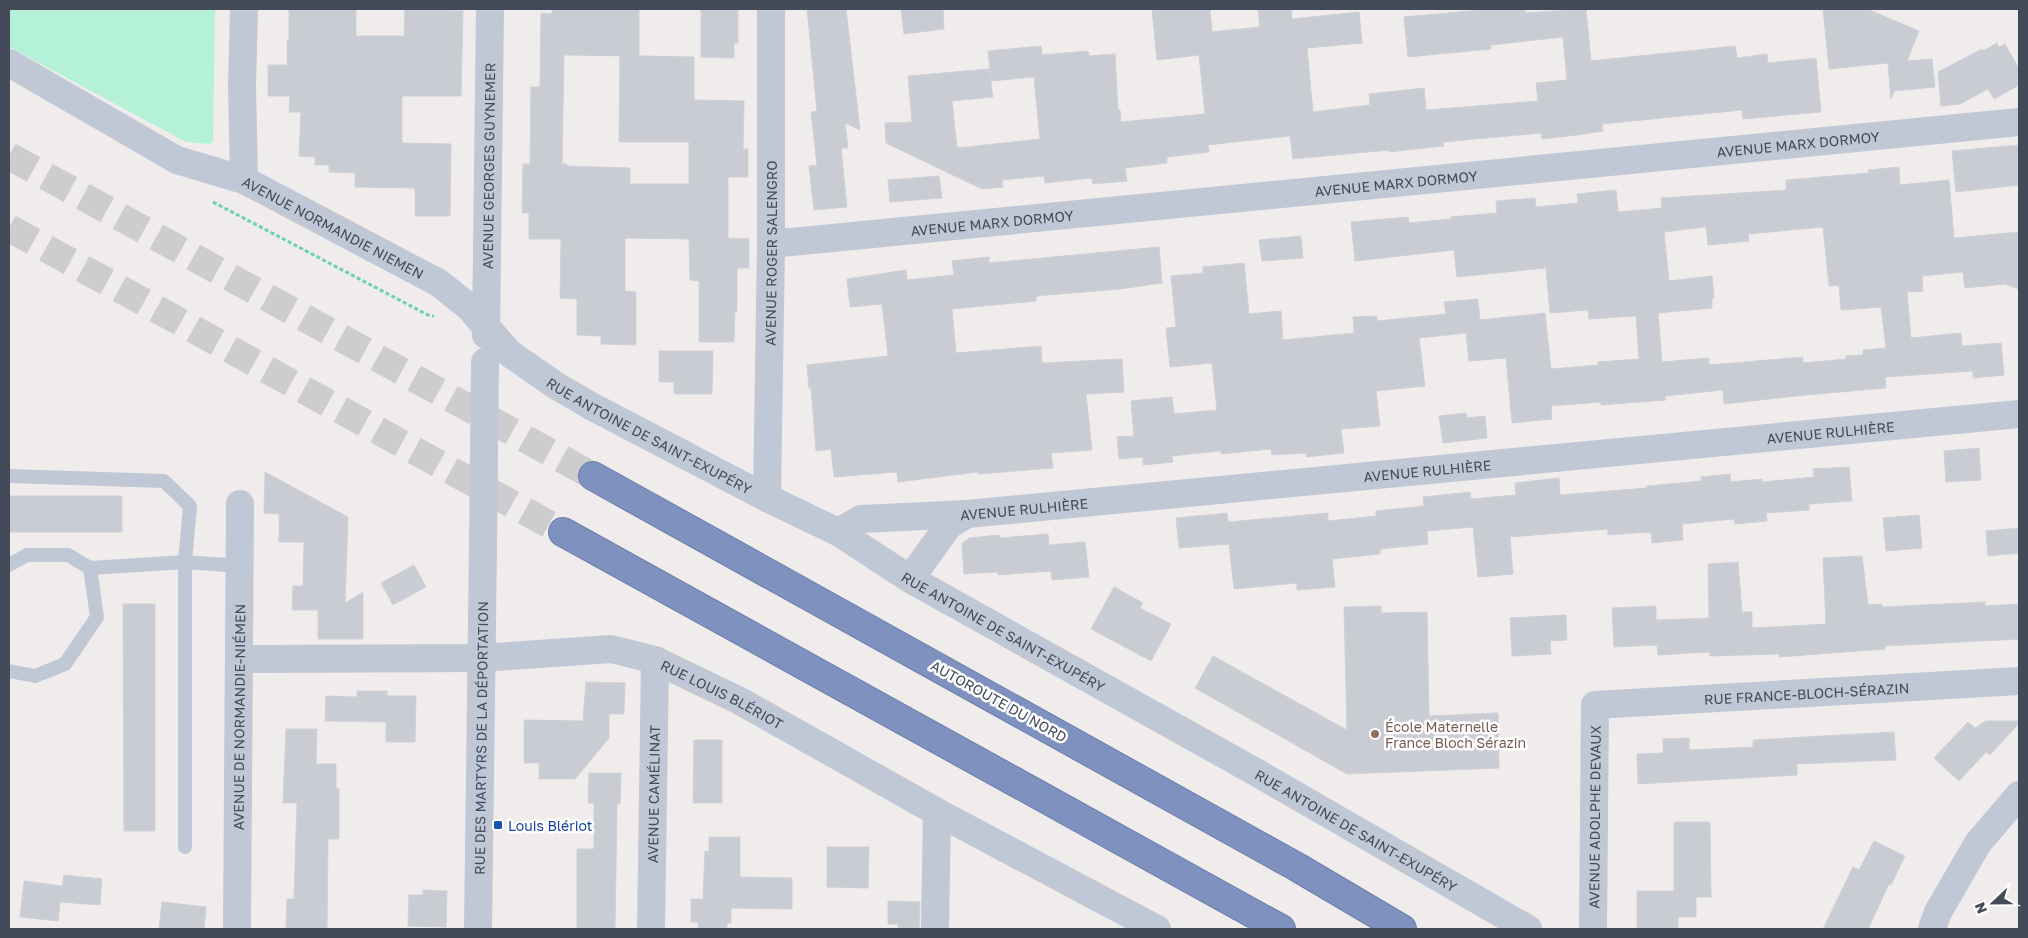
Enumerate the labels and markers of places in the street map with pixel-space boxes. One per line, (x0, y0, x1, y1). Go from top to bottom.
place label: École Maternelle France Bloch Sérazin (1385, 718, 1526, 751)
marker: École Maternelle France Bloch Sérazin (1369, 728, 1381, 740)
place label: Louis Blériot (508, 817, 592, 834)
marker: Louis Blériot (492, 819, 504, 831)

